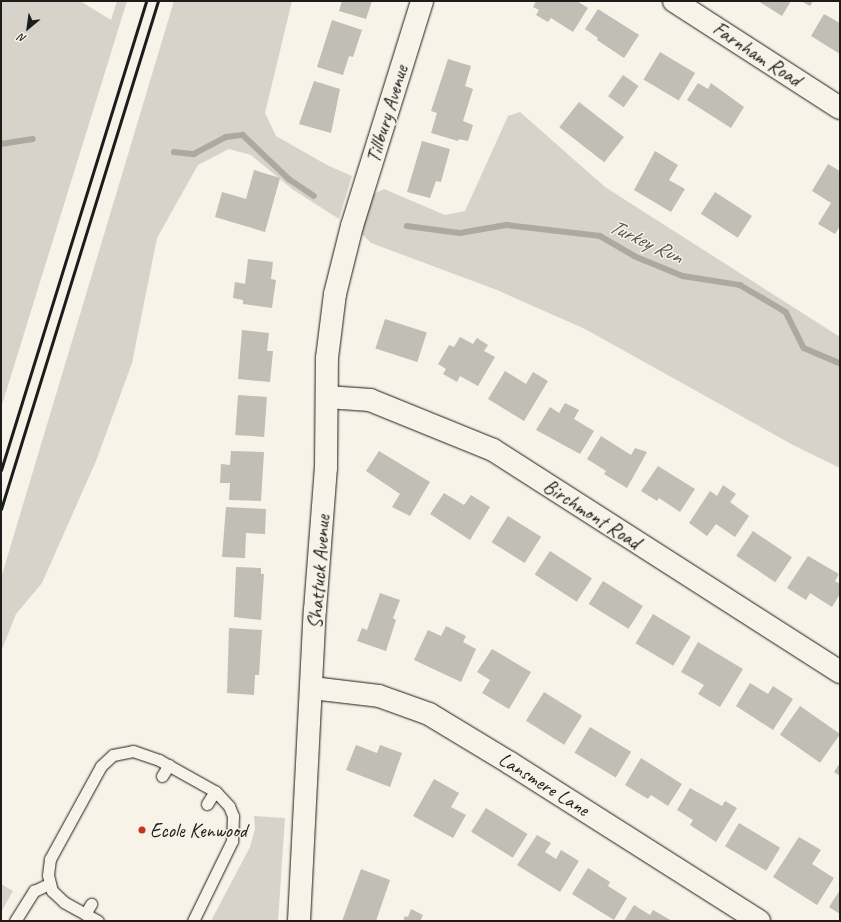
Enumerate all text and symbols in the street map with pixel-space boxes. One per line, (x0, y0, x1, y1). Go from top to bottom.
north arrow (8, 8, 48, 48)
street label: Farnham Road (709, 17, 805, 91)
text: N (16, 31, 29, 46)
street label: Tillbury Avenue (361, 62, 413, 166)
water label: Turkey Run (605, 213, 687, 269)
street label: Birchmont Road (539, 474, 645, 554)
street label: Shattuck Avenue (303, 514, 335, 630)
street label: Lansmere Lane (494, 747, 594, 821)
place label: Ecole Kenwood (150, 818, 246, 842)
marker: Ecole Kenwood (137, 825, 147, 835)

